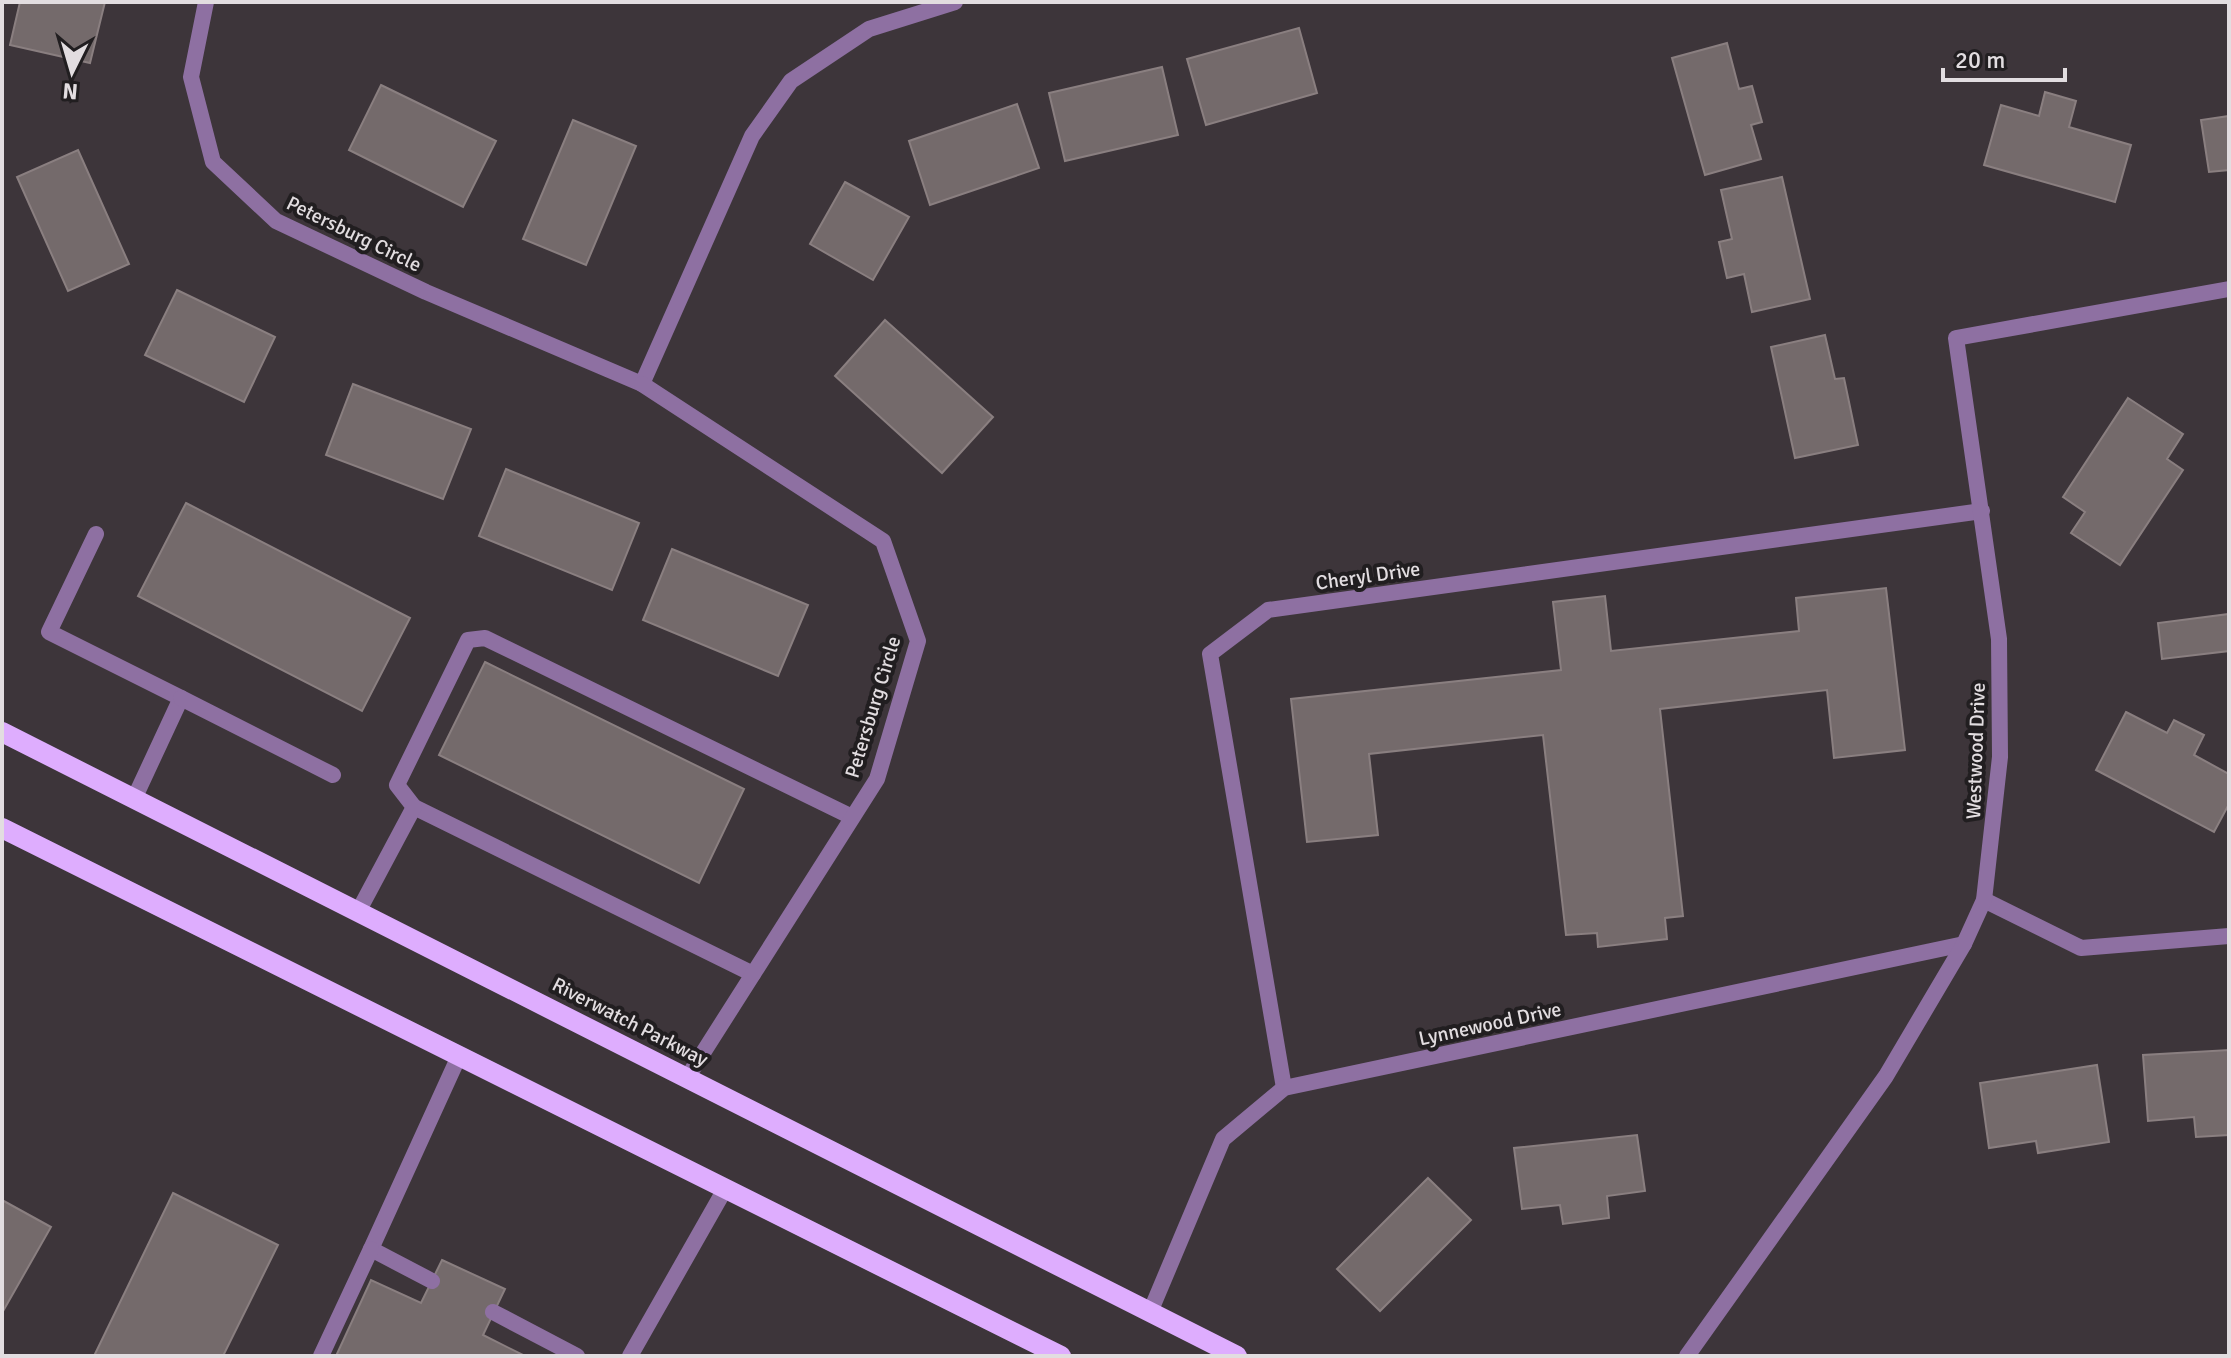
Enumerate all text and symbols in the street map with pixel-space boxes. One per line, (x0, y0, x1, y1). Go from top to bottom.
north arrow (32, 32, 112, 112)
scale bar (1943, 32, 2065, 82)
text: 20 m (1955, 45, 2005, 75)
text: N (61, 77, 79, 106)
street label: Petersburg Circle (282, 191, 426, 277)
street label: Cheryl Drive (1314, 556, 1422, 596)
street label: Petersburg Circle (840, 633, 906, 781)
street label: Westwood Drive (1961, 682, 1991, 820)
street label: Riverwatch Parkway (548, 972, 713, 1072)
street label: Lynnewood Drive (1416, 997, 1564, 1051)

